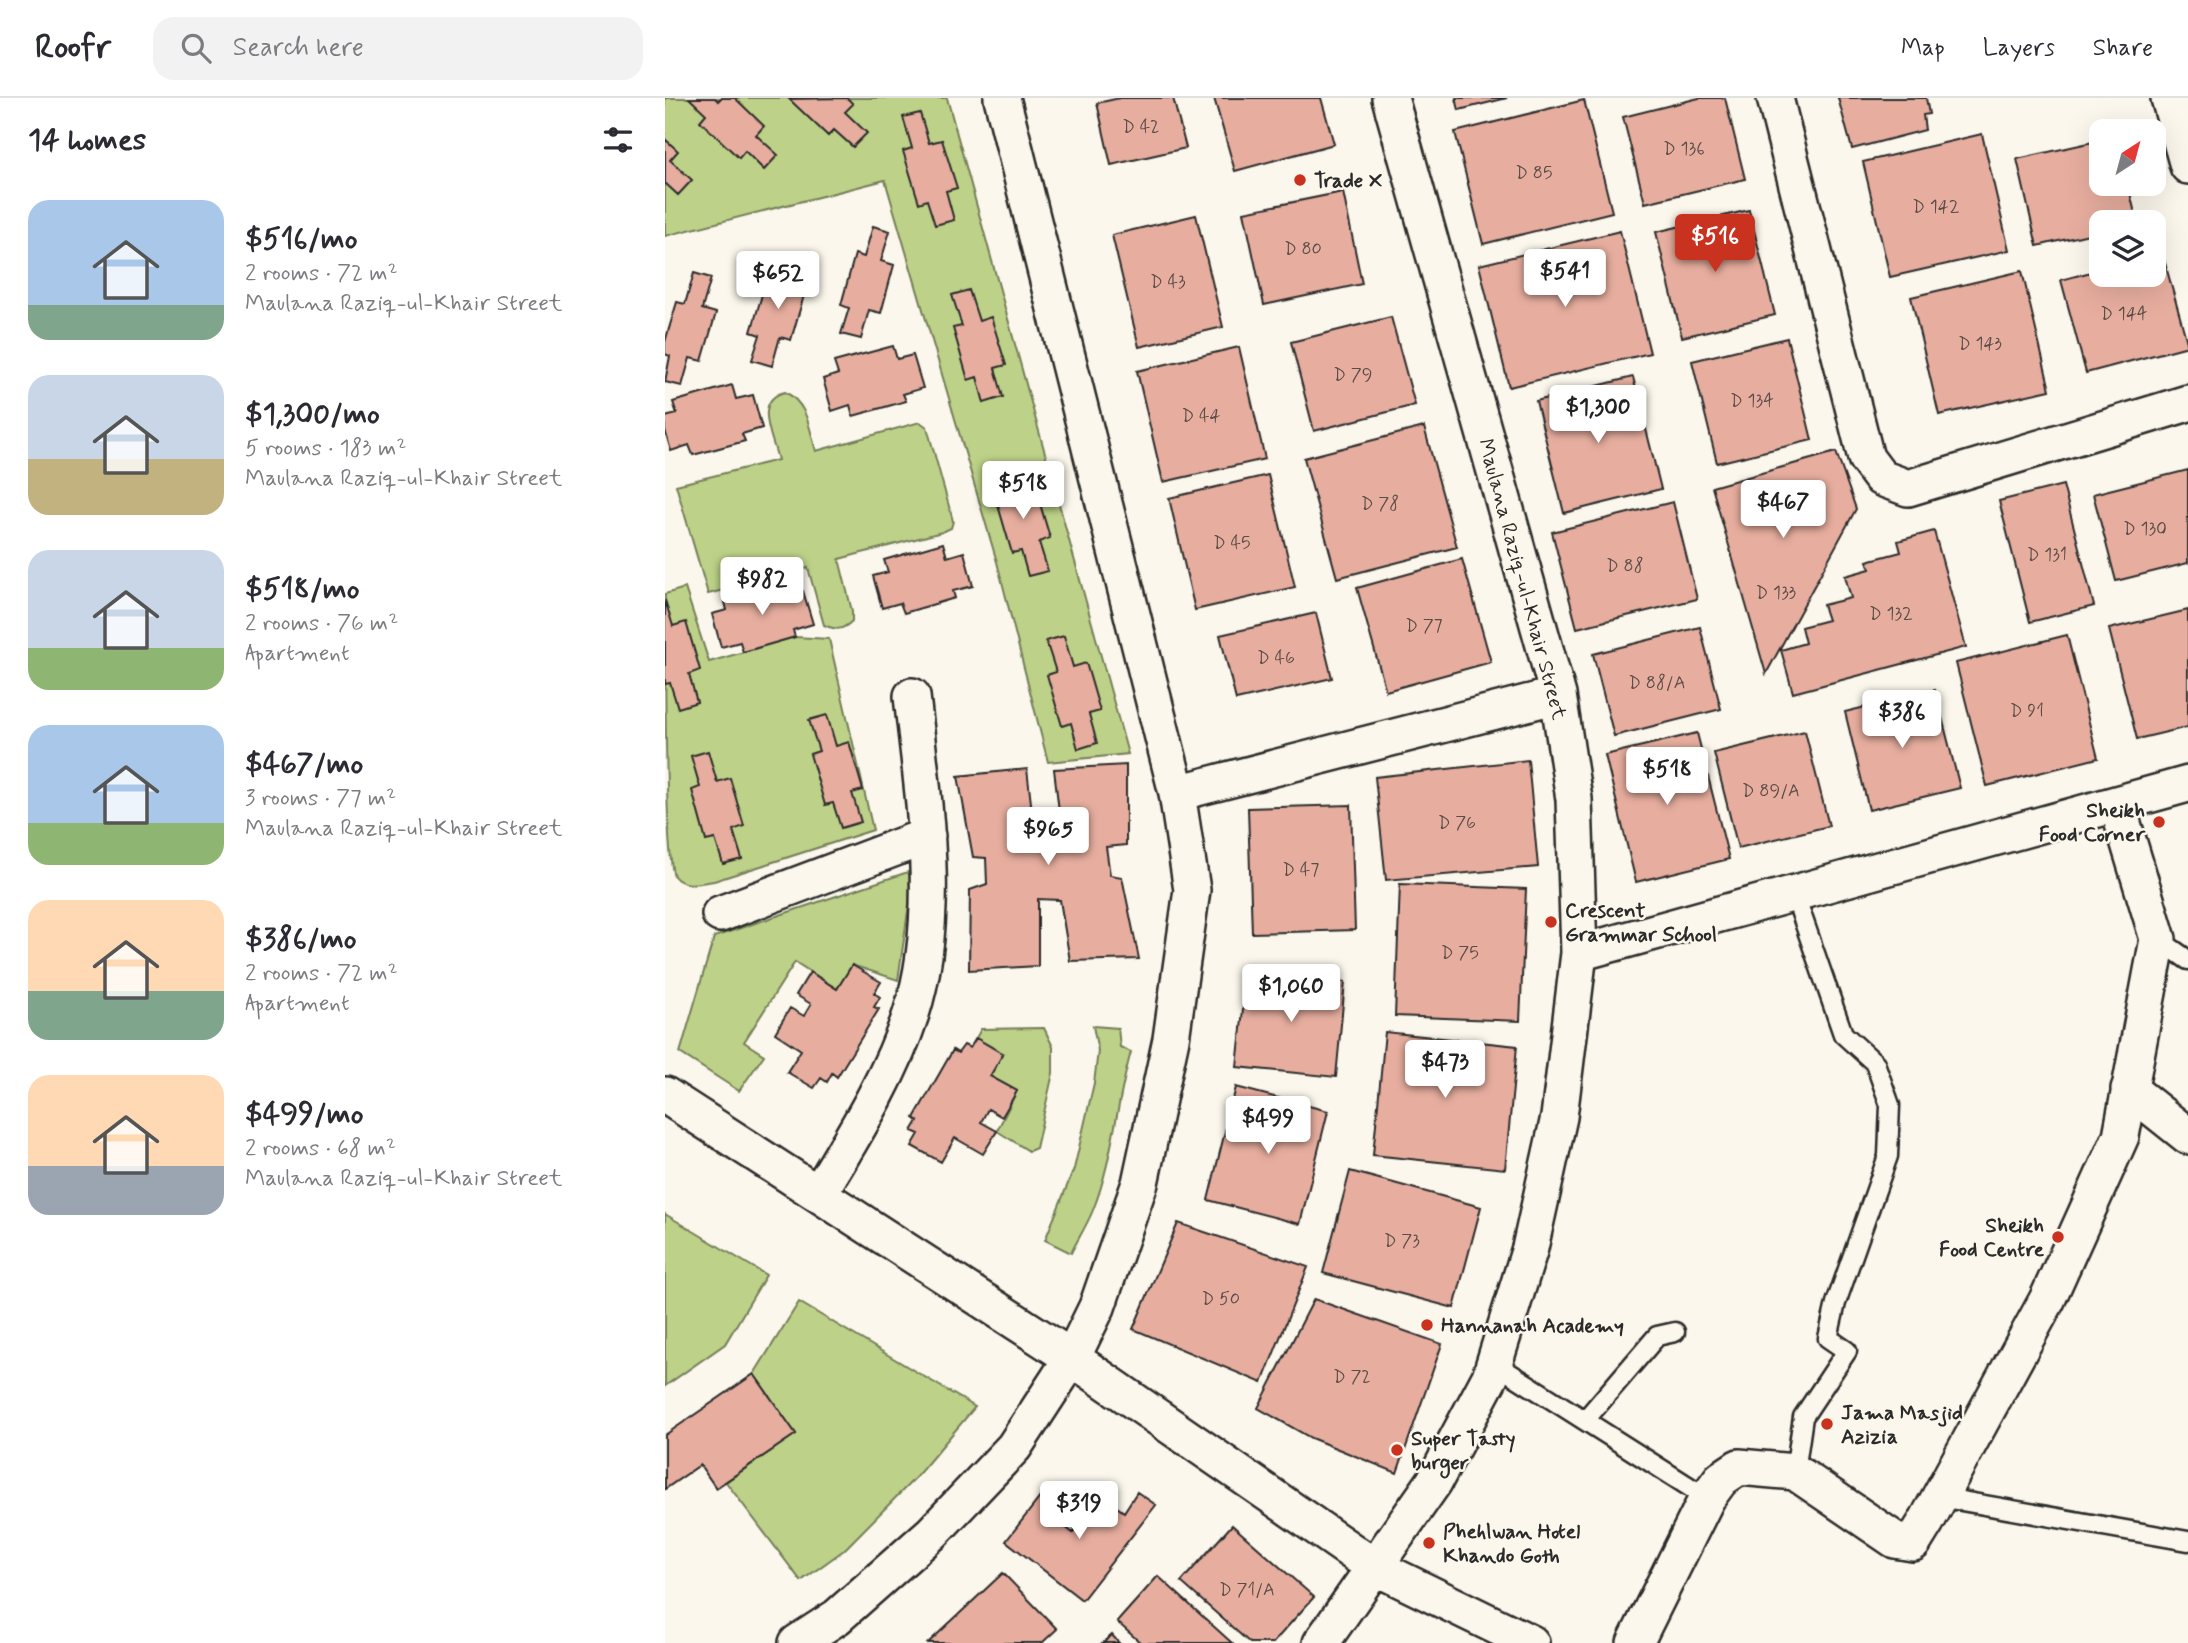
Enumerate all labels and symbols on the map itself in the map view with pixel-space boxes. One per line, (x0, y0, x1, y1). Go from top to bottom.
house number: D 42 (1122, 115, 1160, 139)
north arrow (2089, 119, 2167, 196)
house number: D 136 (1663, 137, 1705, 161)
house number: D 85 (1515, 161, 1553, 185)
place label: Trade X (1314, 167, 1382, 195)
marker: Trade X (1292, 172, 1308, 188)
house number: D 142 (1913, 195, 1960, 219)
pin: $516 (1674, 214, 1756, 274)
house number: D 80 (1284, 237, 1322, 261)
pin: $541 (1524, 250, 1606, 309)
pin: $652 (737, 252, 819, 311)
house number: D 43 (1150, 270, 1186, 294)
house number: D 144 (2101, 302, 2148, 326)
house number: D 143 (1958, 332, 2002, 356)
house number: D 79 (1334, 363, 1372, 387)
pin: $1,300 (1541, 386, 1655, 445)
house number: D 134 (1730, 389, 1774, 413)
house number: D 44 (1182, 404, 1220, 428)
street label: Maulana Raziq-ul-Khair Street (1471, 436, 1573, 723)
pin: $518 (982, 462, 1064, 521)
pin: $467 (1742, 480, 1824, 540)
house number: D 78 (1361, 492, 1399, 516)
house number: D 130 (2123, 517, 2167, 541)
house number: D 45 (1213, 531, 1251, 555)
house number: D 131 (2027, 543, 2067, 567)
house number: D 88 (1606, 554, 1644, 578)
pin: $982 (721, 558, 803, 617)
house number: D 133 (1756, 581, 1796, 605)
house number: D 132 (1869, 602, 1913, 626)
house number: D 77 (1405, 614, 1443, 638)
house number: D 46 (1257, 646, 1295, 670)
house number: D 88/A (1629, 671, 1685, 695)
pin: $386 (1861, 690, 1943, 750)
house number: D 91 (2010, 699, 2044, 723)
pin: $518 (1626, 748, 1708, 807)
house number: D 89/A (1742, 779, 1800, 803)
place label: Sheikh Food Corner (2039, 797, 2146, 849)
pin: $965 (1007, 808, 1089, 867)
house number: D 76 (1438, 811, 1476, 835)
marker: Sheikh Food Corner (2151, 814, 2167, 830)
house number: D 47 (1283, 858, 1319, 882)
place label: Crescent Grammar School (1565, 897, 1717, 949)
marker: Crescent Grammar School (1543, 914, 1559, 930)
house number: D 75 (1441, 941, 1479, 965)
pin: $1,060 (1234, 964, 1348, 1024)
pin: $473 (1404, 1040, 1486, 1100)
pin: $499 (1227, 1096, 1309, 1156)
place label: Sheikh Food Centre (1939, 1212, 2045, 1264)
house number: D 73 (1384, 1229, 1420, 1253)
marker: Sheikh Food Centre (2050, 1229, 2066, 1245)
house number: D 50 (1202, 1287, 1240, 1311)
place label: Hannanah Academy (1441, 1312, 1624, 1340)
marker: Hannanah Academy (1419, 1317, 1435, 1333)
house number: D 72 (1333, 1365, 1371, 1389)
place label: Jama Masjid Azizia (1841, 1399, 1963, 1451)
marker: Jama Masjid Azizia (1819, 1416, 1835, 1432)
place label: Super Tasty burger (1411, 1425, 1516, 1479)
marker: Super Tasty burger (1389, 1442, 1405, 1458)
pin: $319 (1038, 1482, 1120, 1541)
place label: Phehlwan Hotel Khando Goth (1443, 1518, 1580, 1570)
marker: Phehlwan Hotel Khando Goth (1421, 1535, 1437, 1551)
house number: D 71/A (1219, 1578, 1275, 1602)

